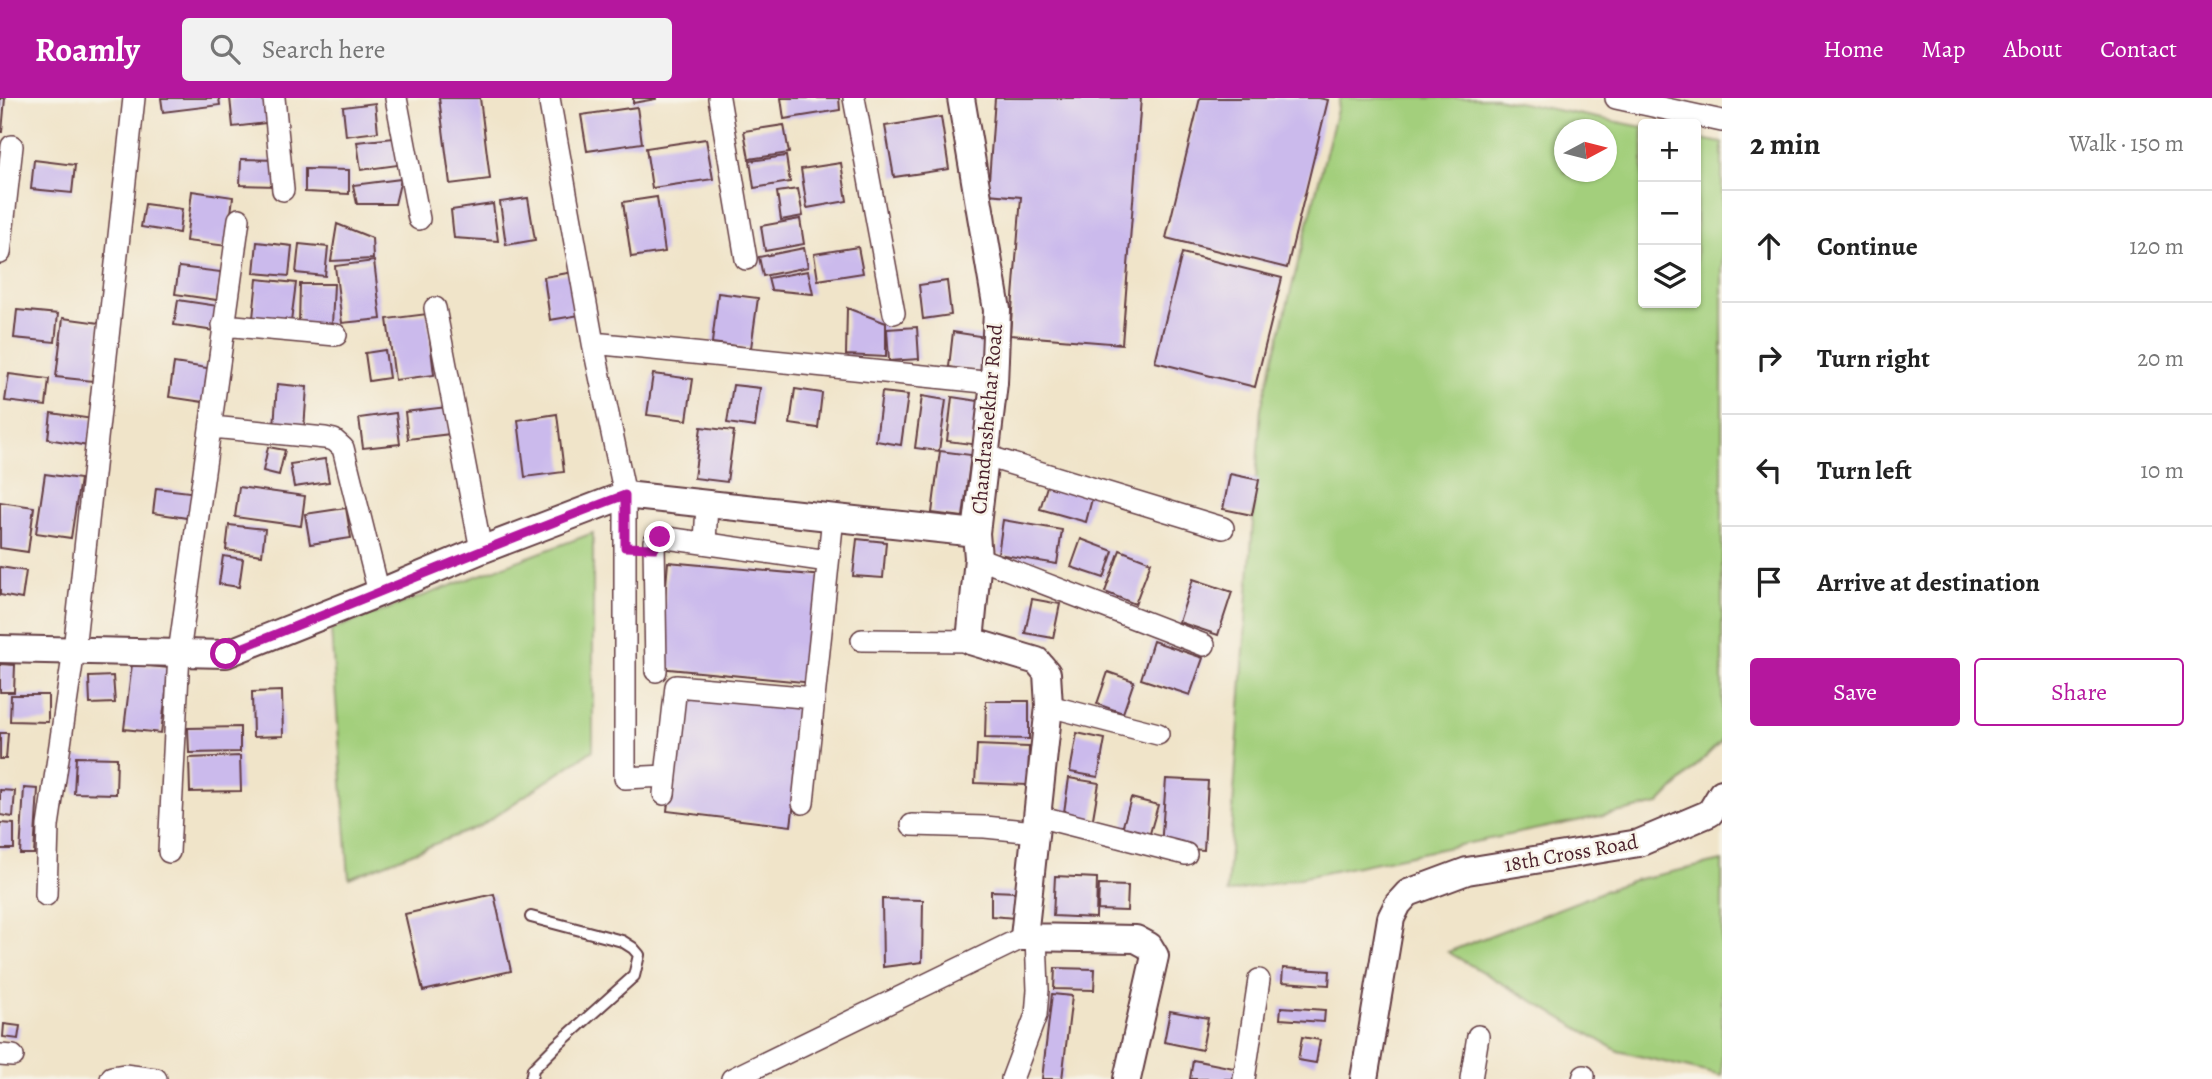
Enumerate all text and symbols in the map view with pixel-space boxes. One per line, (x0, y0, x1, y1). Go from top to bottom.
search box (182, 18, 672, 81)
text: Roamly (35, 27, 140, 72)
icon: search (206, 30, 244, 68)
text: Search here (262, 32, 385, 67)
text: Home (1823, 33, 1884, 65)
text: Map (1922, 33, 1966, 65)
text: About (2004, 33, 2062, 65)
text: Contact (2100, 33, 2177, 65)
north arrow (1554, 119, 1617, 182)
map controls (1638, 119, 1701, 308)
button: + (1638, 119, 1701, 182)
text: 2 min (1750, 124, 1820, 164)
text: Walk · 150 m (2069, 128, 2184, 159)
button: − (1638, 182, 1701, 245)
icon: ahead (1750, 227, 1788, 265)
text: Continue (1817, 229, 1918, 264)
text: 120 m (2129, 231, 2184, 262)
button: layers (1638, 245, 1701, 308)
street label: Chandrashekhar Road (965, 322, 1009, 515)
icon: right (1750, 339, 1788, 377)
text: Turn right (1817, 341, 1930, 376)
text: 20 m (2137, 343, 2184, 374)
icon: left (1750, 451, 1788, 489)
text: Turn left (1817, 453, 1912, 488)
text: 10 m (2140, 455, 2184, 486)
route end (644, 521, 675, 552)
icon: arrive (1750, 563, 1788, 601)
text: Arrive at destination (1817, 565, 2040, 600)
route start (210, 638, 241, 669)
button: Save (1750, 658, 1960, 726)
button: Share (1974, 658, 2184, 726)
street label: 18th Cross Road (1502, 827, 1641, 879)

